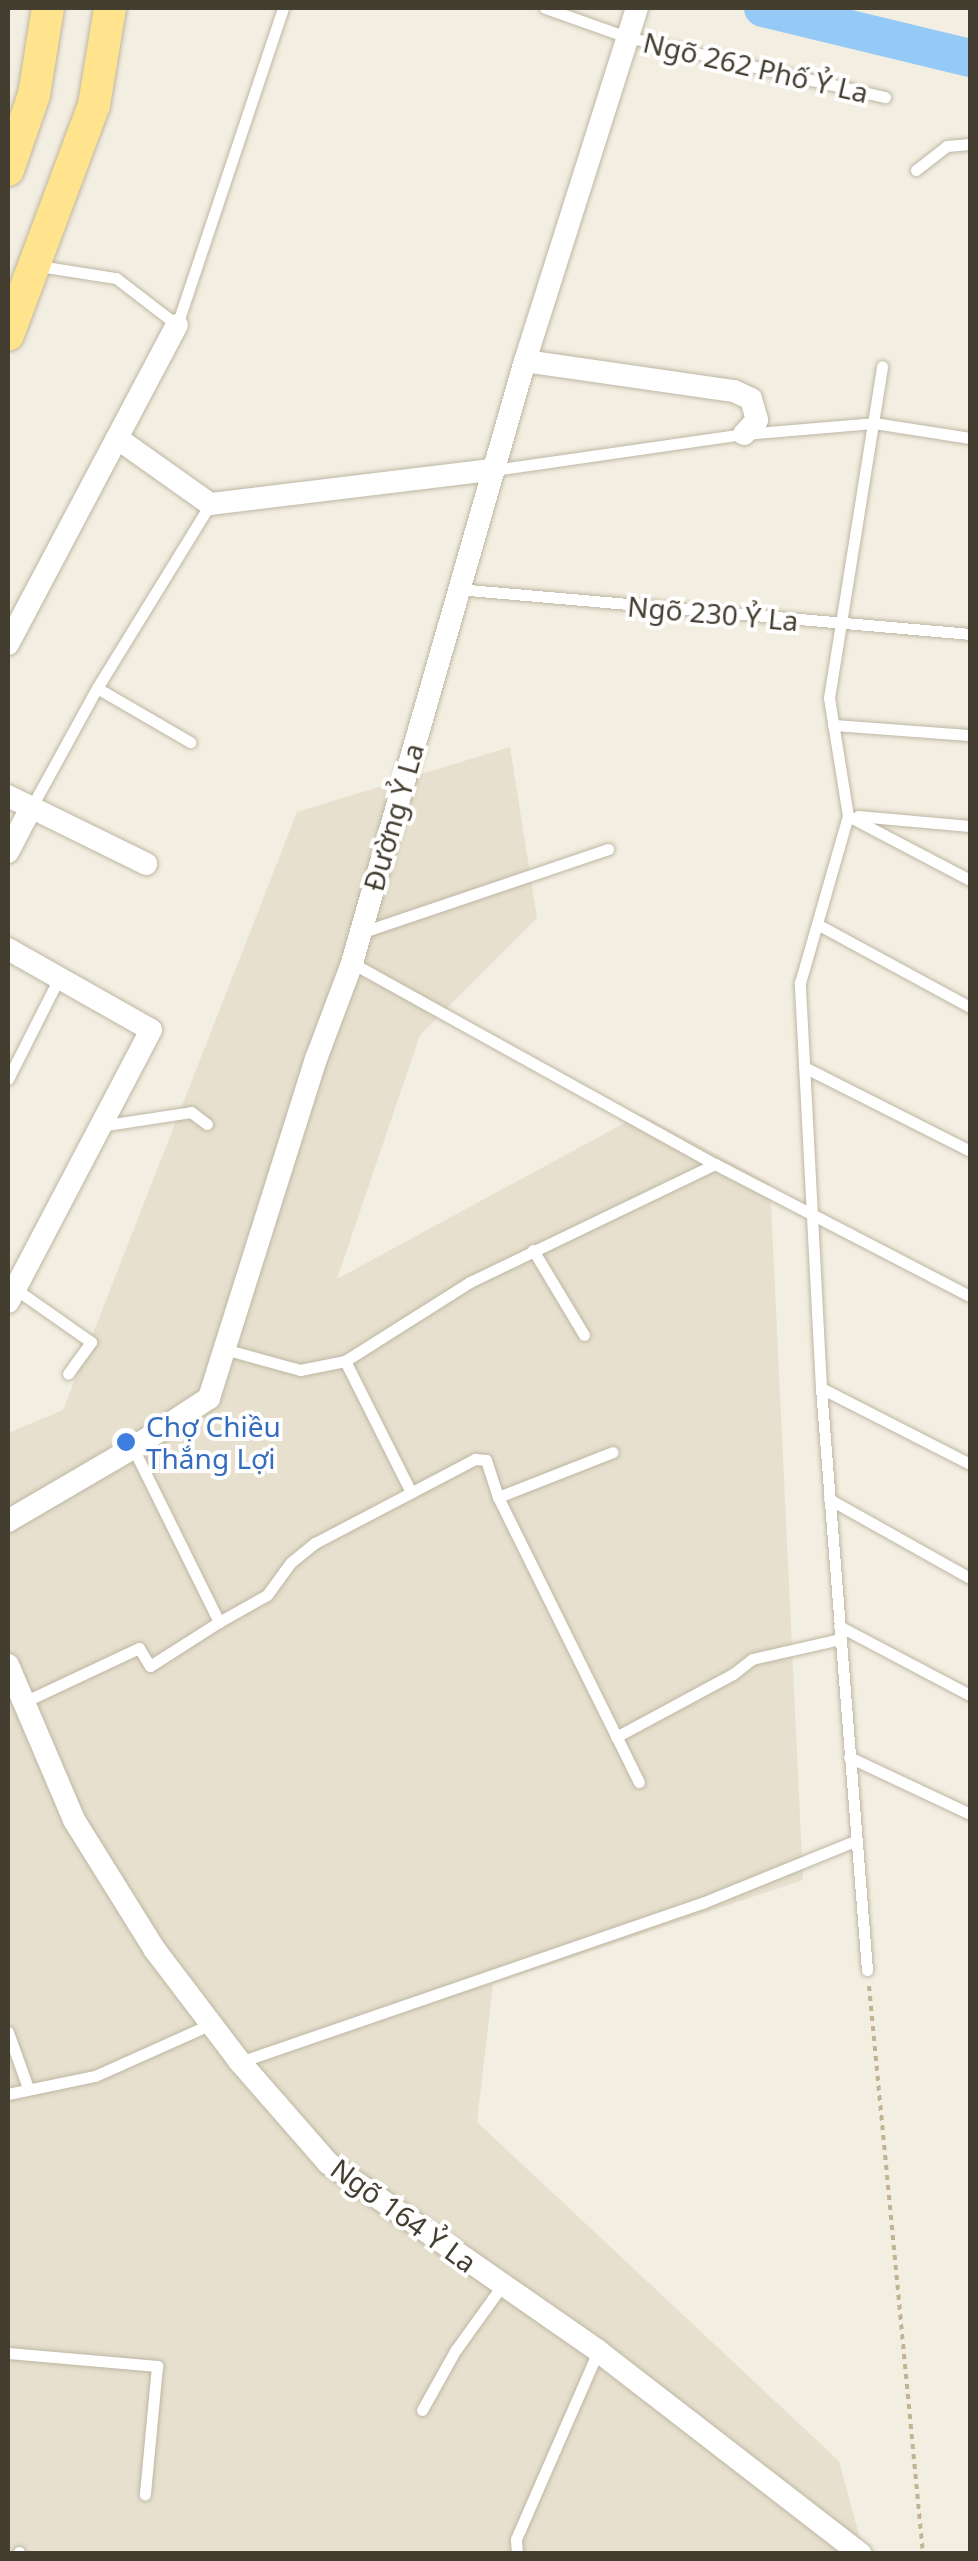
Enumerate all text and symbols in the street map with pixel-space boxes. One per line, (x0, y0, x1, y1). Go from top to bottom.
street label: Ngõ 262 Phố Ỷ La (640, 25, 872, 109)
street label: Ngõ 230 Ỷ La (626, 589, 800, 637)
street label: Đường Ỷ La (356, 739, 430, 895)
place label: Chợ Chiều Thắng Lợi (146, 1409, 281, 1475)
marker: Chợ Chiều Thắng Lợi (115, 1431, 137, 1453)
street label: Ngõ 164 Ỷ La (325, 2151, 483, 2279)

